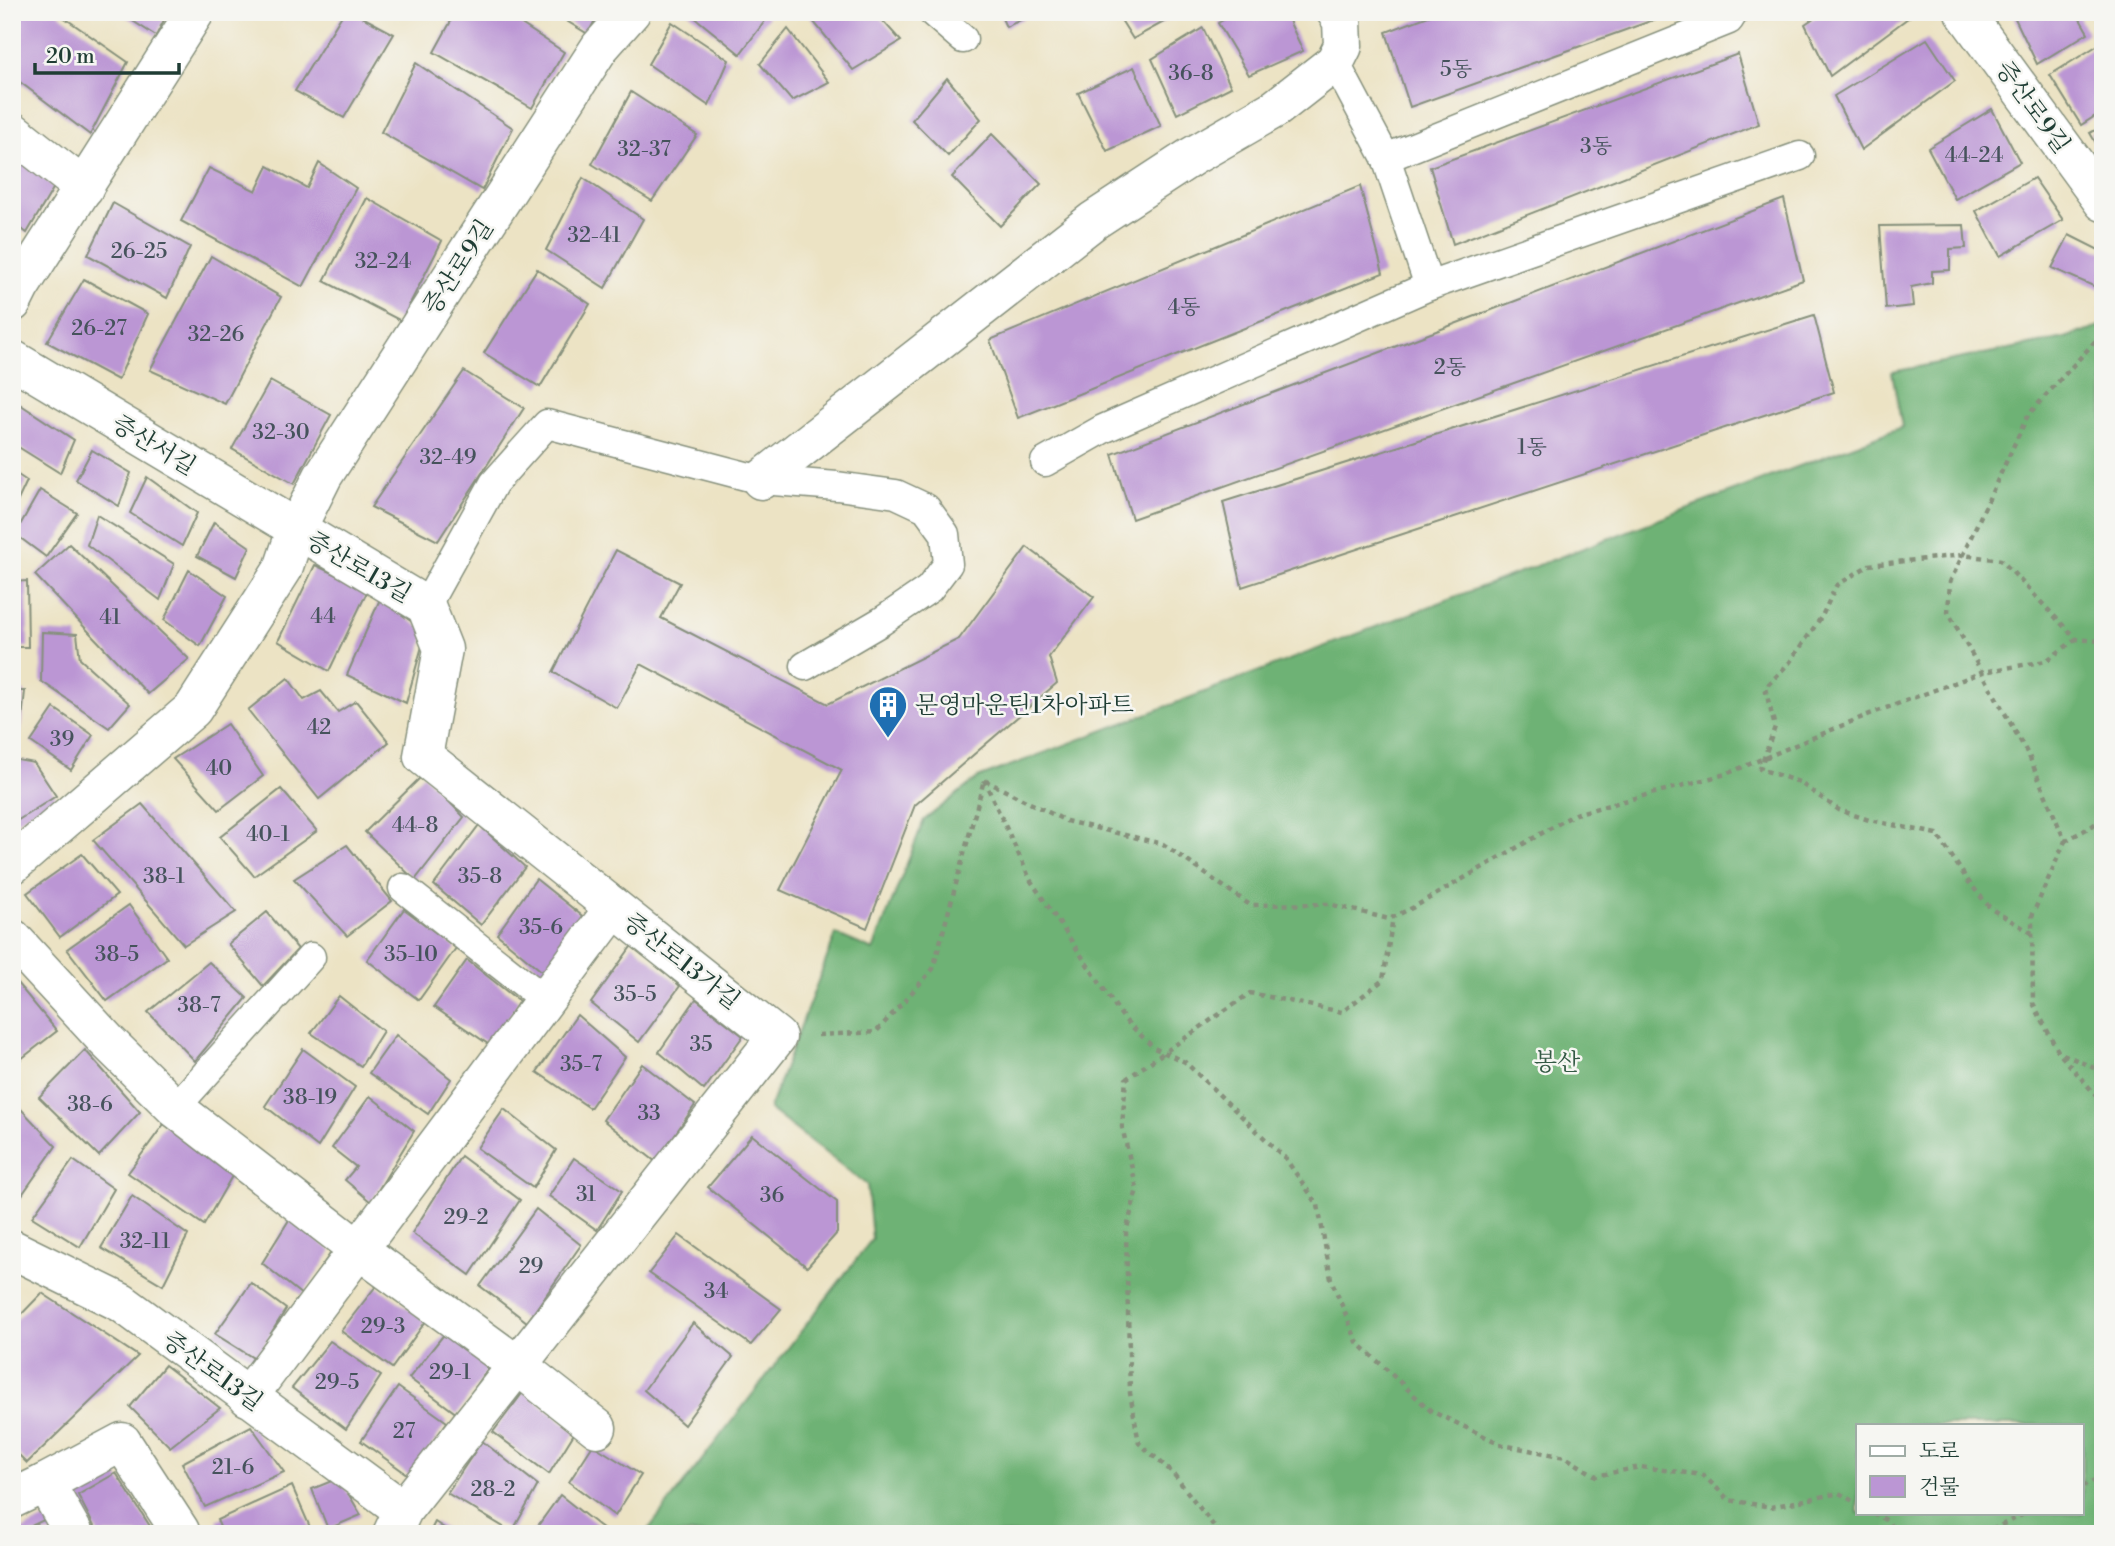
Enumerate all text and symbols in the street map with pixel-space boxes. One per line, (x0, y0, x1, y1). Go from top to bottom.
scale bar (35, 32, 178, 76)
text: 20 m (46, 44, 95, 70)
street label: 증산로9길 (1989, 55, 2076, 160)
house number: 5동 (1440, 57, 1472, 83)
house number: 36-8 (1168, 61, 1214, 87)
house number: 3동 (1580, 134, 1612, 160)
house number: 32-37 (617, 137, 671, 163)
house number: 44-24 (1945, 143, 2003, 169)
street label: 증산로9길 (417, 214, 501, 321)
house number: 32-41 (567, 223, 621, 249)
house number: 26-25 (111, 239, 167, 265)
house number: 32-24 (355, 249, 411, 275)
house number: 4동 (1168, 295, 1200, 321)
house number: 26-27 (71, 316, 127, 342)
house number: 32-26 (188, 322, 245, 348)
house number: 2동 (1434, 355, 1466, 381)
street label: 증산서길 (106, 409, 201, 483)
house number: 32-30 (252, 420, 310, 446)
house number: 1동 (1517, 435, 1547, 461)
house number: 32-49 (419, 445, 477, 471)
street label: 증산로13길 (301, 526, 416, 610)
house number: 44 (310, 604, 336, 630)
house number: 41 (99, 605, 121, 631)
building icon: 문영마운틴1차아파트 (867, 684, 909, 739)
place label: 문영마운틴1차아파트 (915, 691, 1134, 721)
house number: 42 (307, 715, 331, 741)
house number: 39 (50, 727, 74, 753)
house number: 40 (206, 756, 232, 782)
house number: 44-8 (392, 813, 438, 839)
house number: 40-1 (246, 822, 290, 848)
house number: 38-1 (143, 864, 185, 890)
house number: 35-8 (458, 864, 502, 890)
street label: 증산로13가길 (617, 907, 746, 1017)
house number: 35-6 (519, 915, 563, 941)
house number: 38-5 (95, 942, 139, 968)
house number: 35-10 (384, 942, 438, 968)
house number: 35-5 (613, 982, 657, 1008)
house number: 38-7 (177, 993, 221, 1019)
house number: 35 (689, 1032, 713, 1058)
park label: 봉산 (1534, 1048, 1581, 1078)
house number: 35-7 (560, 1052, 602, 1078)
house number: 38-19 (283, 1085, 337, 1111)
house number: 38-6 (67, 1092, 113, 1118)
house number: 33 (637, 1101, 661, 1127)
house number: 31 (576, 1182, 596, 1208)
house number: 36 (760, 1183, 784, 1209)
house number: 29-2 (444, 1205, 488, 1231)
house number: 32-11 (120, 1229, 170, 1255)
house number: 29 (519, 1254, 543, 1280)
house number: 34 (704, 1279, 728, 1305)
house number: 29-3 (361, 1314, 405, 1340)
street label: 증산로13길 (157, 1325, 268, 1418)
house number: 29-1 (429, 1360, 471, 1386)
house number: 29-5 (315, 1370, 359, 1396)
house number: 27 (393, 1419, 416, 1445)
legend (1856, 1424, 2084, 1514)
text: 도로 (1919, 1439, 1960, 1465)
house number: 21-6 (212, 1455, 254, 1481)
text: 건물 (1919, 1475, 1960, 1501)
house number: 28-2 (470, 1477, 516, 1503)

